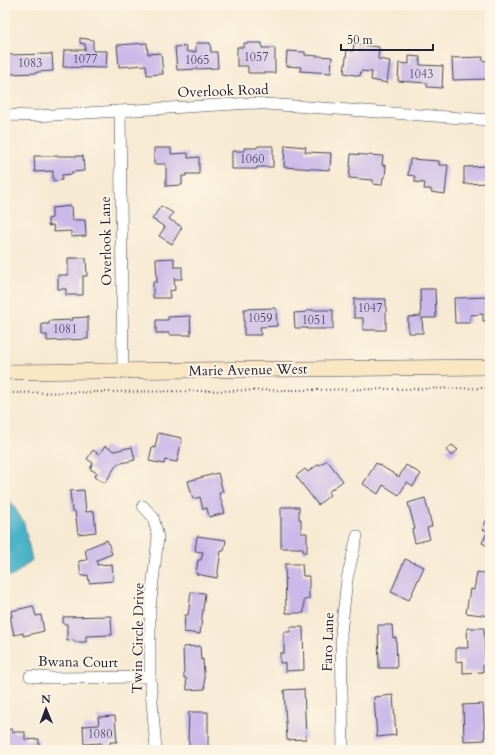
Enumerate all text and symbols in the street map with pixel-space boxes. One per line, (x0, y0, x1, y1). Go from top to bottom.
scale bar (341, 26, 433, 52)
text: 50 m (347, 32, 374, 48)
house number: 1057 (244, 49, 268, 65)
house number: 1077 (73, 51, 97, 67)
house number: 1065 (185, 52, 209, 68)
house number: 1083 (18, 55, 42, 71)
house number: 1043 (409, 66, 433, 82)
street label: Overlook Road (177, 80, 270, 102)
house number: 1060 (240, 151, 264, 167)
street label: Overlook Lane (96, 196, 116, 286)
house number: 1047 (358, 300, 382, 316)
house number: 1059 (248, 310, 272, 326)
house number: 1051 (302, 312, 326, 328)
house number: 1081 (53, 321, 77, 337)
street label: Marie Avenue West (189, 359, 308, 381)
street label: Twin Circle Drive (128, 582, 148, 694)
street label: Faro Lane (317, 612, 339, 672)
street label: Bwana Court (38, 652, 119, 672)
north arrow (26, 689, 66, 729)
text: N (41, 692, 51, 707)
house number: 1080 (88, 726, 112, 742)

